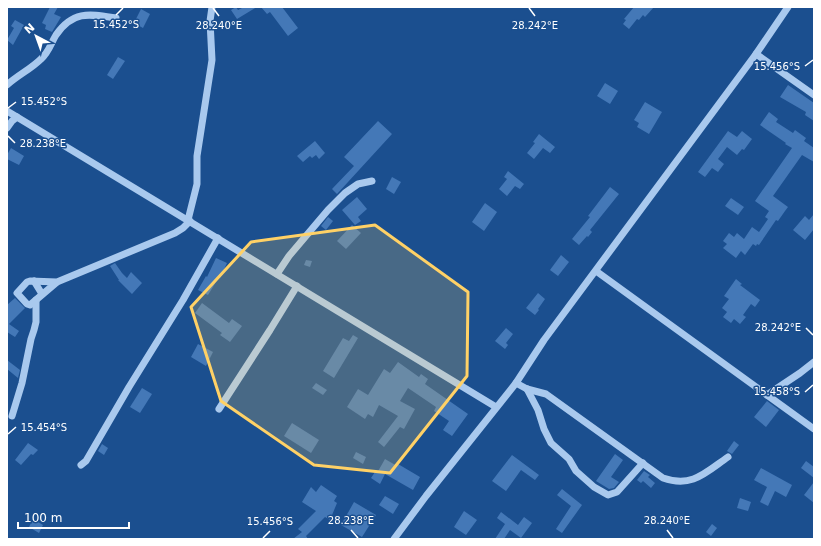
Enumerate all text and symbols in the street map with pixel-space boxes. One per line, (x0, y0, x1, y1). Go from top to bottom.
north arrow (16, 16, 56, 56)
text: 15.452°S (93, 19, 139, 30)
text: 28.240°E (196, 20, 242, 31)
text: 28.242°E (512, 20, 558, 31)
text: N (22, 21, 38, 37)
text: 15.456°S (754, 61, 800, 72)
text: 15.452°S (21, 96, 67, 107)
text: 28.238°E (20, 138, 66, 149)
text: 28.242°E (755, 322, 801, 333)
text: 15.458°S (754, 386, 800, 397)
text: 15.454°S (21, 422, 67, 433)
scale bar (18, 504, 129, 530)
text: 100 m (24, 511, 62, 525)
text: 28.238°E (328, 515, 374, 526)
text: 28.240°E (644, 515, 690, 526)
text: 15.456°S (247, 516, 293, 527)

